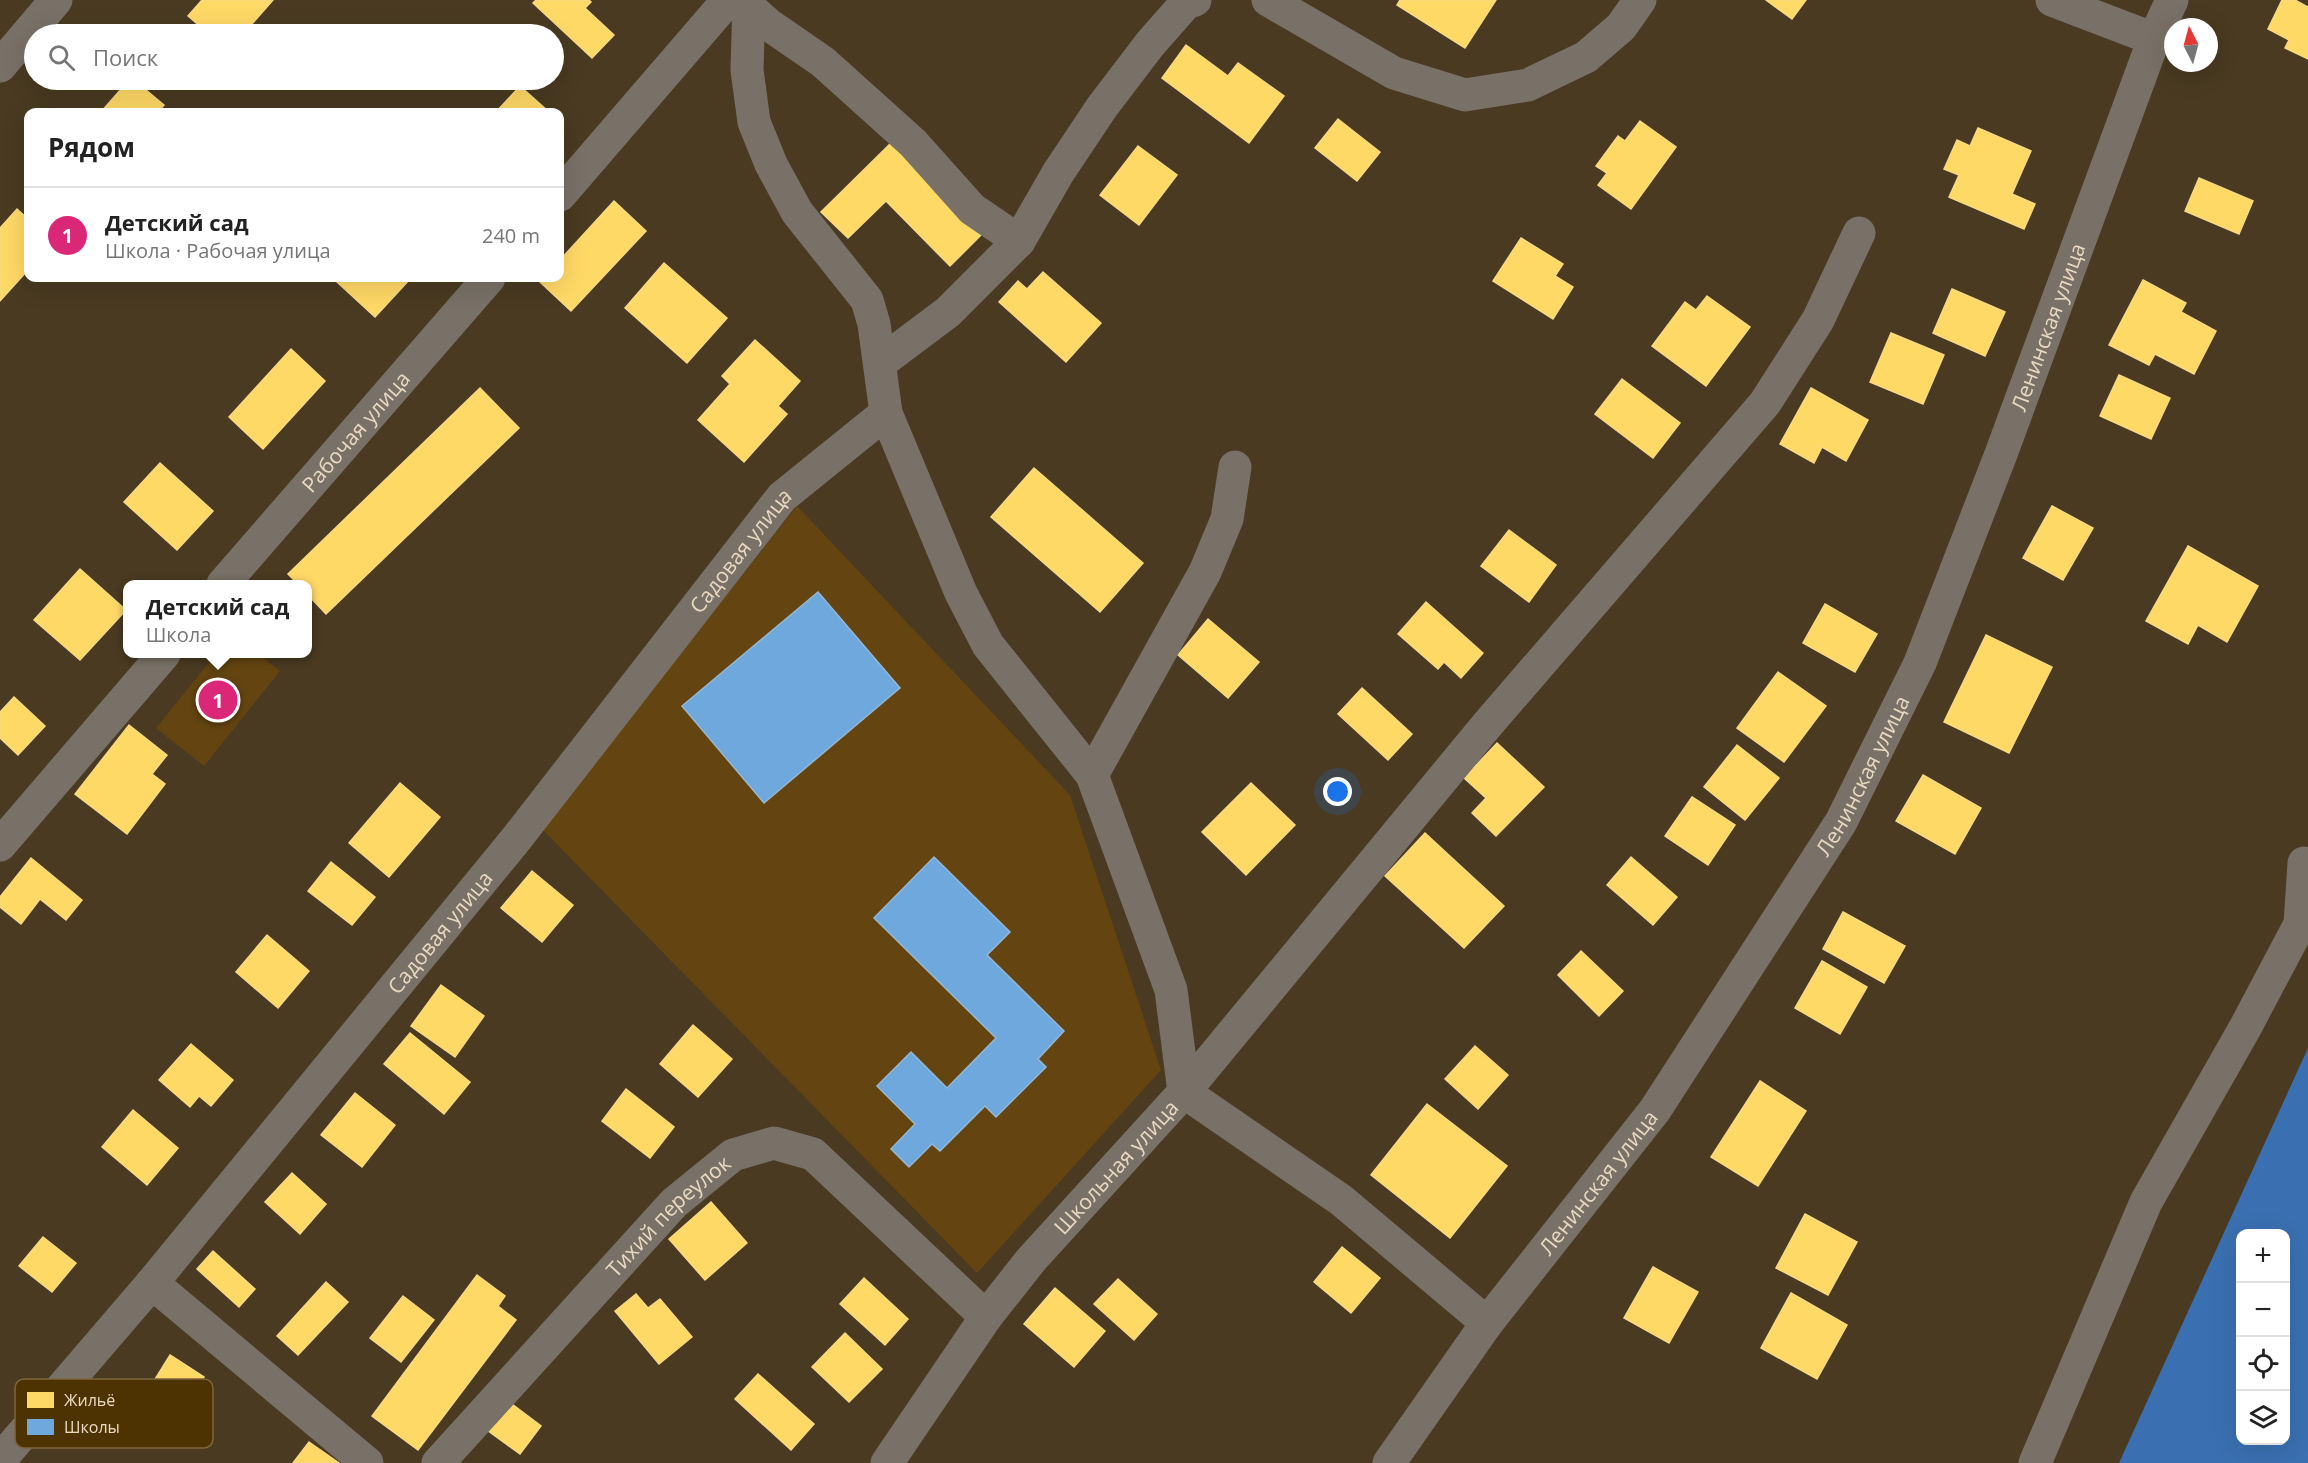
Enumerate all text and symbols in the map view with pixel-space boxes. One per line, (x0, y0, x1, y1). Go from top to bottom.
north arrow (2164, 18, 2218, 72)
search box (24, 24, 564, 90)
icon: search (45, 41, 78, 74)
text: Поиск (93, 42, 158, 72)
text: Рядом (48, 129, 135, 165)
text: Детский сад (105, 207, 249, 237)
text: 1 (62, 222, 73, 249)
text: 240 m (482, 222, 540, 249)
text: Школа · Рабочая улица (105, 237, 331, 264)
street label: Ленинская улица (2004, 239, 2092, 415)
street label: Рабочая улица (295, 365, 416, 498)
street label: Садовая улица (683, 481, 797, 619)
popup (123, 580, 312, 658)
text: Детский сад (146, 591, 289, 621)
text: Школа (146, 621, 211, 648)
pin: 1 (198, 678, 238, 722)
street label: Ленинская улица (1809, 691, 1916, 861)
your location (1323, 777, 1352, 806)
street label: Садовая улица (381, 865, 498, 1000)
street label: Школьная улица (1047, 1094, 1184, 1240)
street label: Ленинская улица (1532, 1104, 1664, 1261)
street label: Тихий переулок (600, 1149, 736, 1283)
map controls (2236, 1229, 2290, 1445)
button: + (2236, 1229, 2290, 1283)
button: − (2236, 1283, 2290, 1337)
button: locate (2236, 1337, 2290, 1391)
legend (15, 1379, 213, 1448)
text: Жильё (64, 1389, 115, 1411)
button: layers (2236, 1391, 2290, 1445)
text: Школы (64, 1416, 120, 1438)

